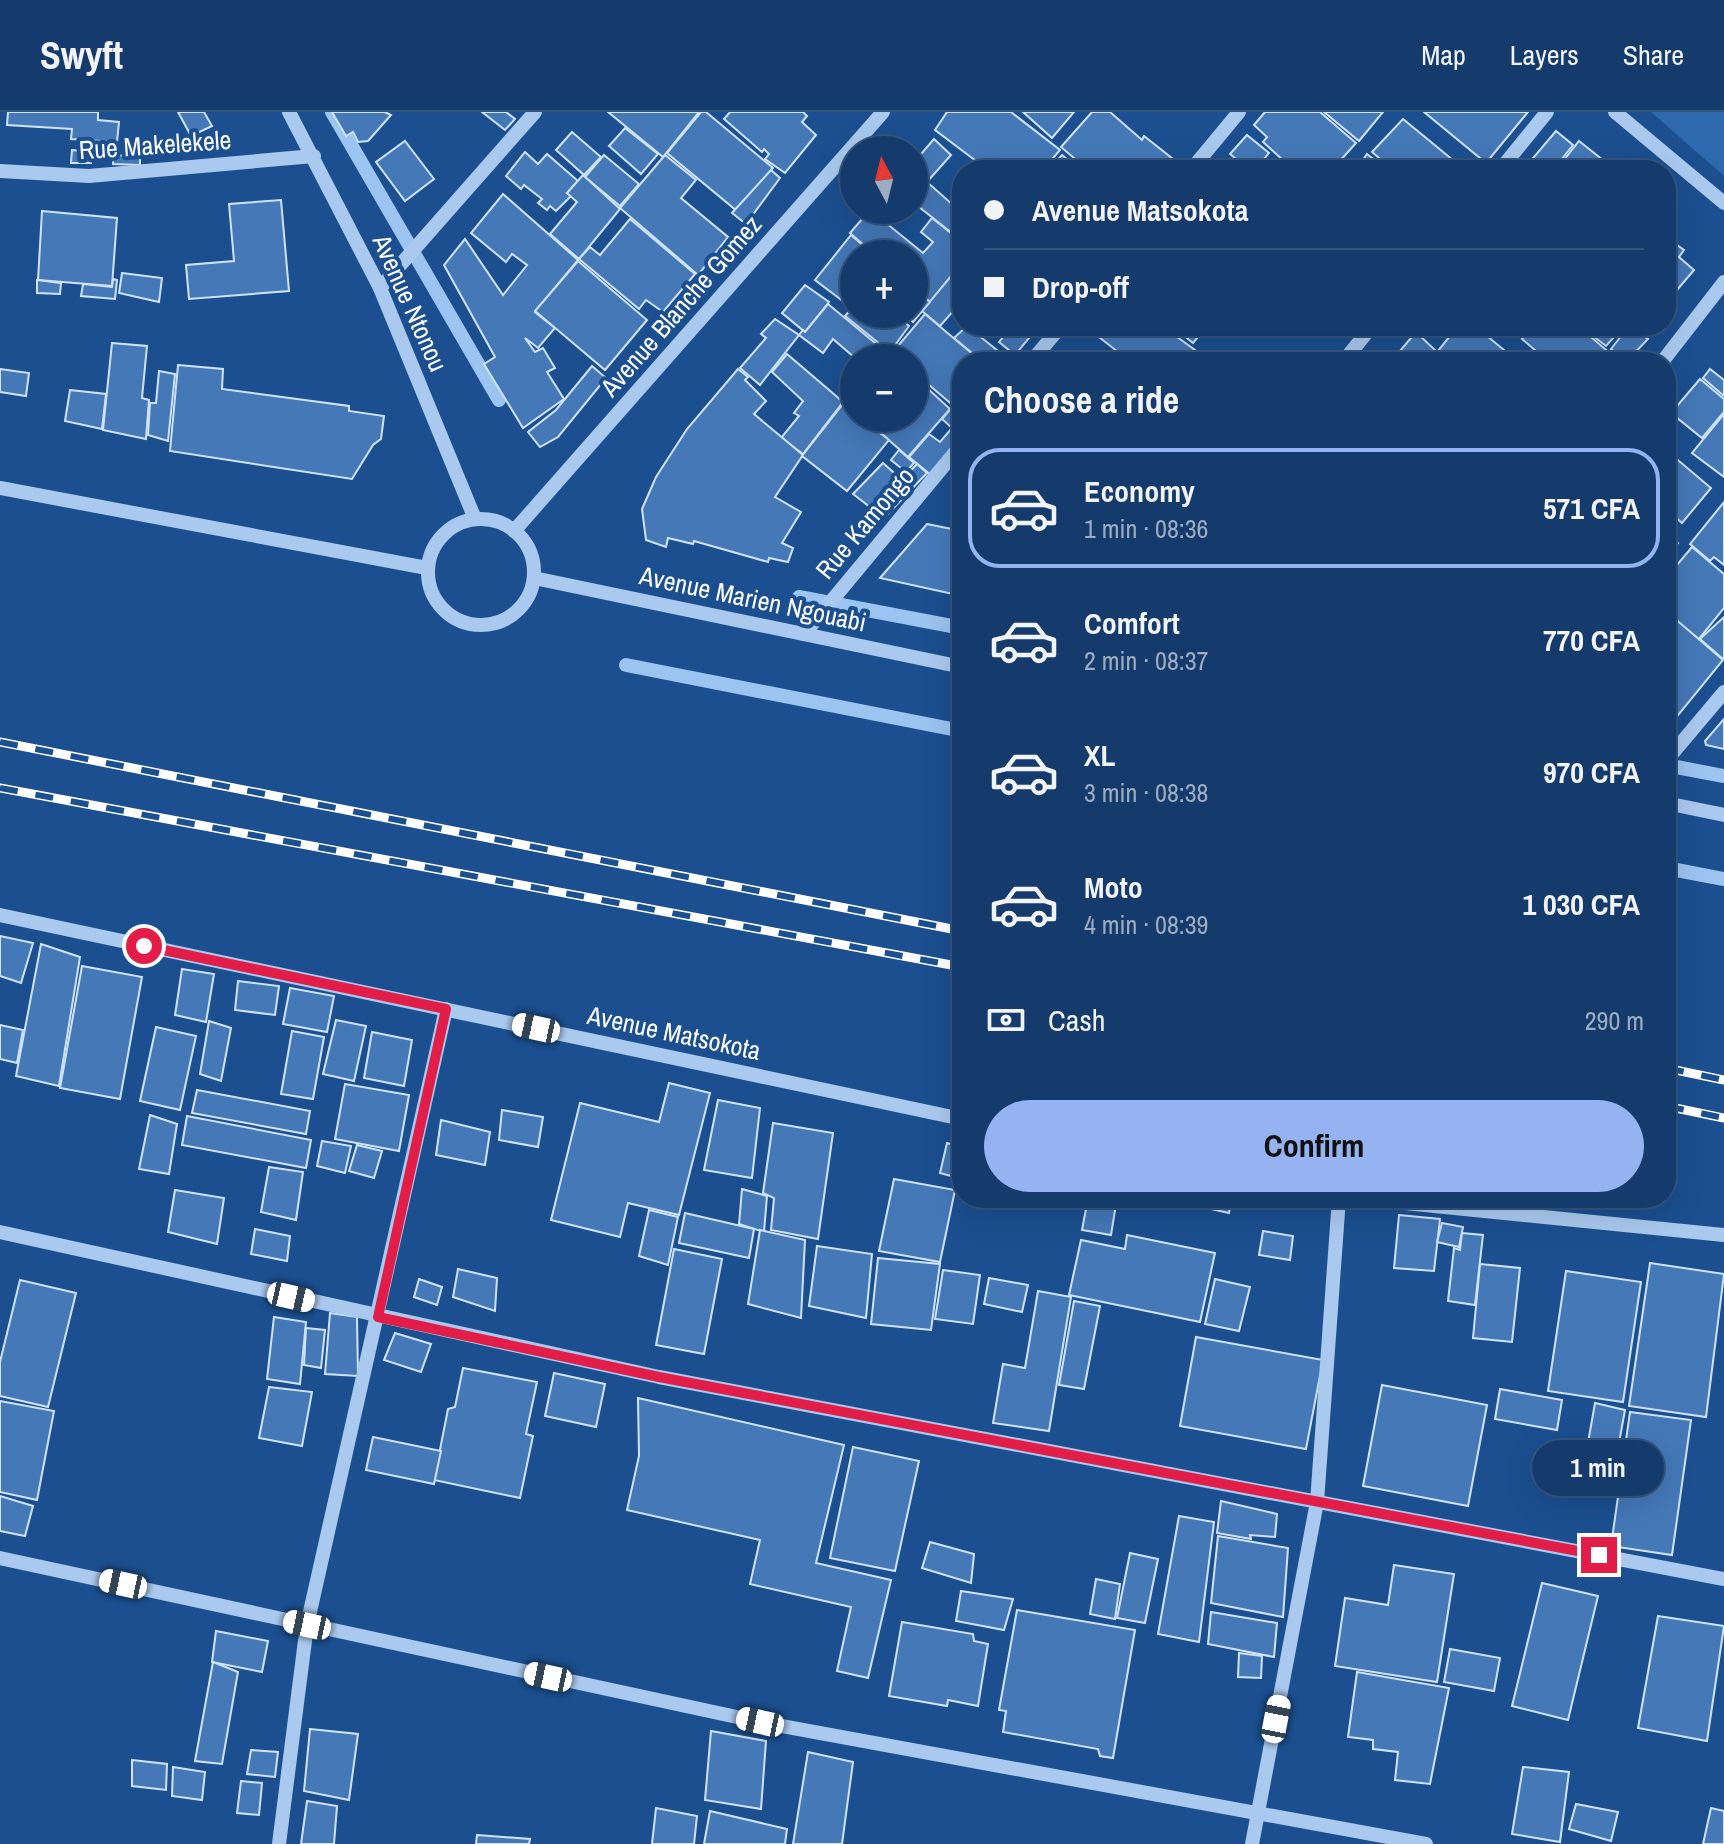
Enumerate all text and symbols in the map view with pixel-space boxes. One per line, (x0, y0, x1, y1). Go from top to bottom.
text: Swyft (40, 30, 123, 81)
text: Map (1421, 36, 1466, 74)
text: Layers (1510, 36, 1579, 74)
text: Share (1623, 36, 1684, 74)
street label: Rue Makelekele (78, 122, 232, 167)
north arrow (840, 136, 928, 224)
map controls (840, 136, 928, 432)
text: Avenue Matsokota (1032, 190, 1248, 230)
street label: Avenue Blanche Gomez (591, 208, 769, 405)
street label: Avenue Ntonou (364, 228, 456, 377)
button: + (840, 240, 928, 328)
text: Drop-off (1032, 267, 1129, 307)
button: − (840, 344, 928, 432)
text: Choose a ride (984, 376, 1179, 424)
street label: Rue Kamongo (807, 459, 922, 586)
text: Economy (1084, 471, 1195, 511)
icon: car (988, 472, 1060, 544)
text: 571 CFA (1543, 488, 1640, 528)
text: 1 min · 08:36 (1084, 511, 1208, 546)
street label: Avenue Marien Ngouabi (636, 557, 870, 640)
text: Comfort (1084, 603, 1180, 643)
icon: car (988, 604, 1060, 676)
text: 770 CFA (1543, 620, 1640, 660)
text: 2 min · 08:37 (1084, 643, 1208, 678)
text: XL (1084, 735, 1115, 775)
icon: car (988, 736, 1060, 808)
text: 970 CFA (1543, 752, 1640, 792)
text: 3 min · 08:38 (1084, 775, 1208, 810)
text: Moto (1084, 867, 1143, 907)
icon: car (988, 868, 1060, 940)
text: 1 030 CFA (1522, 884, 1640, 924)
text: 4 min · 08:39 (1084, 907, 1208, 942)
route start (126, 928, 162, 964)
street label: Avenue Matsokota (583, 997, 764, 1068)
icon: cash (984, 998, 1028, 1042)
text: Cash (1048, 1000, 1105, 1040)
text: 290 m (1585, 1003, 1644, 1038)
car (510, 1011, 562, 1045)
button: Confirm (984, 1100, 1644, 1192)
car (265, 1280, 317, 1314)
callout: 1 min (1533, 1439, 1665, 1495)
text: 1 min (1570, 1450, 1626, 1485)
route end (1581, 1537, 1617, 1573)
car (97, 1567, 149, 1601)
car (281, 1608, 333, 1642)
car (522, 1660, 574, 1694)
car (1260, 1693, 1292, 1745)
car (734, 1705, 786, 1739)

